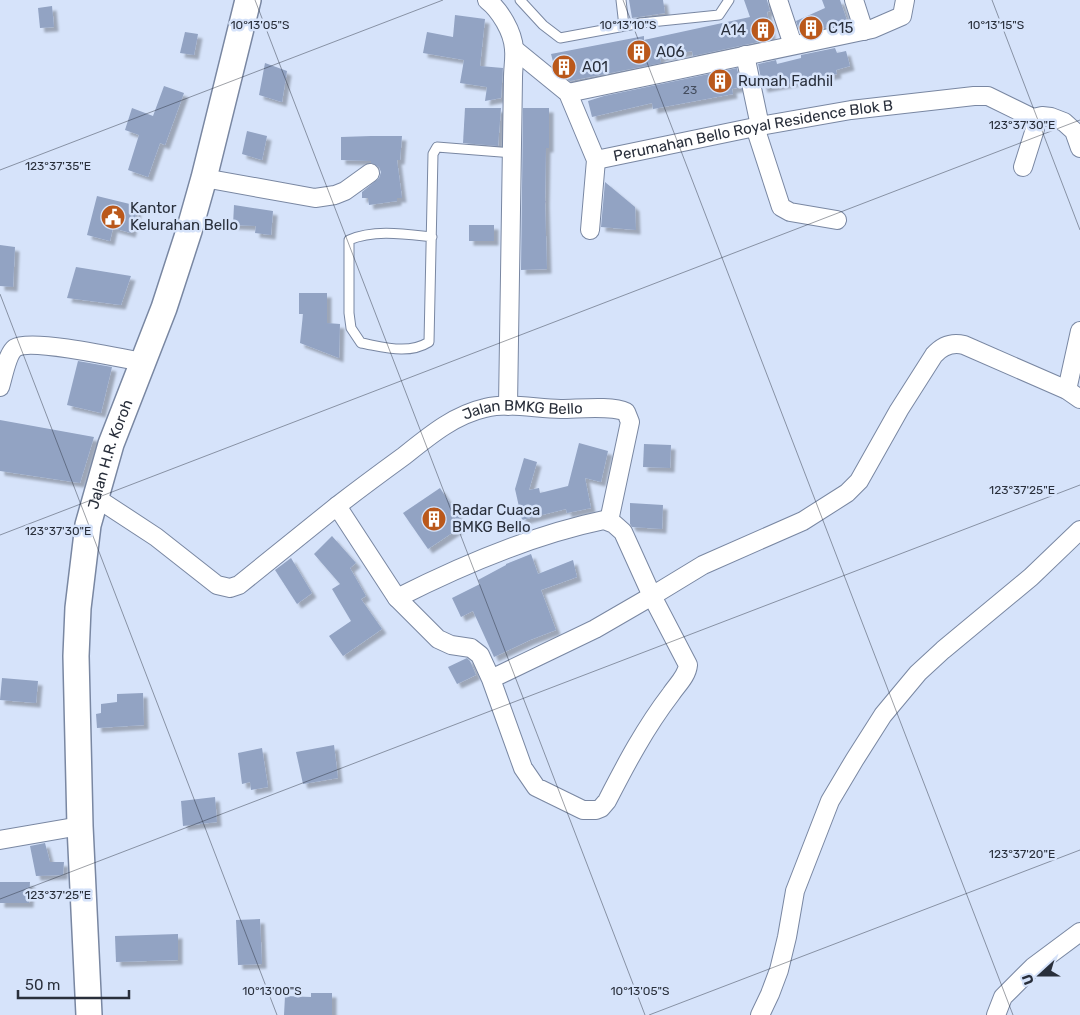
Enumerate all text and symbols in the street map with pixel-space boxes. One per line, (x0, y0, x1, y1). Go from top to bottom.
building icon: C15 (798, 15, 824, 41)
building icon: A14 (750, 17, 776, 43)
text: 10°13'05"S (230, 18, 290, 32)
text: 10°13'10"S (599, 18, 657, 32)
text: 10°13'15"S (968, 18, 1024, 32)
place label: C15 (828, 19, 853, 37)
place label: A14 (721, 21, 746, 39)
building icon: A06 (626, 39, 652, 65)
place label: A06 (656, 43, 685, 61)
building icon: A01 (551, 54, 577, 80)
place label: A01 (582, 58, 608, 76)
building icon: Rumah Fadhil (707, 68, 733, 94)
place label: Rumah Fadhil (738, 72, 833, 90)
house number: 23 (683, 83, 697, 97)
street label: Perumahan Bello Royal Residence Blok B (612, 96, 894, 165)
text: 123°37'30"E (989, 118, 1055, 132)
text: 123°37'35"E (25, 159, 91, 173)
place label: Kantor Kelurahan Bello (130, 199, 238, 234)
public building icon: Kantor Kelurahan Bello (100, 204, 126, 230)
street label: Jalan H.R. Koroh (84, 397, 137, 511)
street label: Jalan BMKG Bello (460, 397, 583, 424)
text: 123°37'25"E (989, 483, 1055, 497)
place label: Radar Cuaca BMKG Bello (452, 501, 540, 536)
building icon: Radar Cuaca BMKG Bello (421, 506, 447, 532)
text: 123°37'30"E (25, 524, 91, 538)
text: 123°37'20"E (989, 847, 1055, 861)
text: 123°37'25"E (25, 888, 91, 902)
north arrow (1015, 950, 1065, 1000)
scale bar (18, 968, 129, 1000)
text: U (1019, 972, 1038, 987)
text: 50 m (25, 976, 60, 994)
text: 10°13'00"S (242, 984, 302, 998)
text: 10°13'05"S (610, 984, 670, 998)

